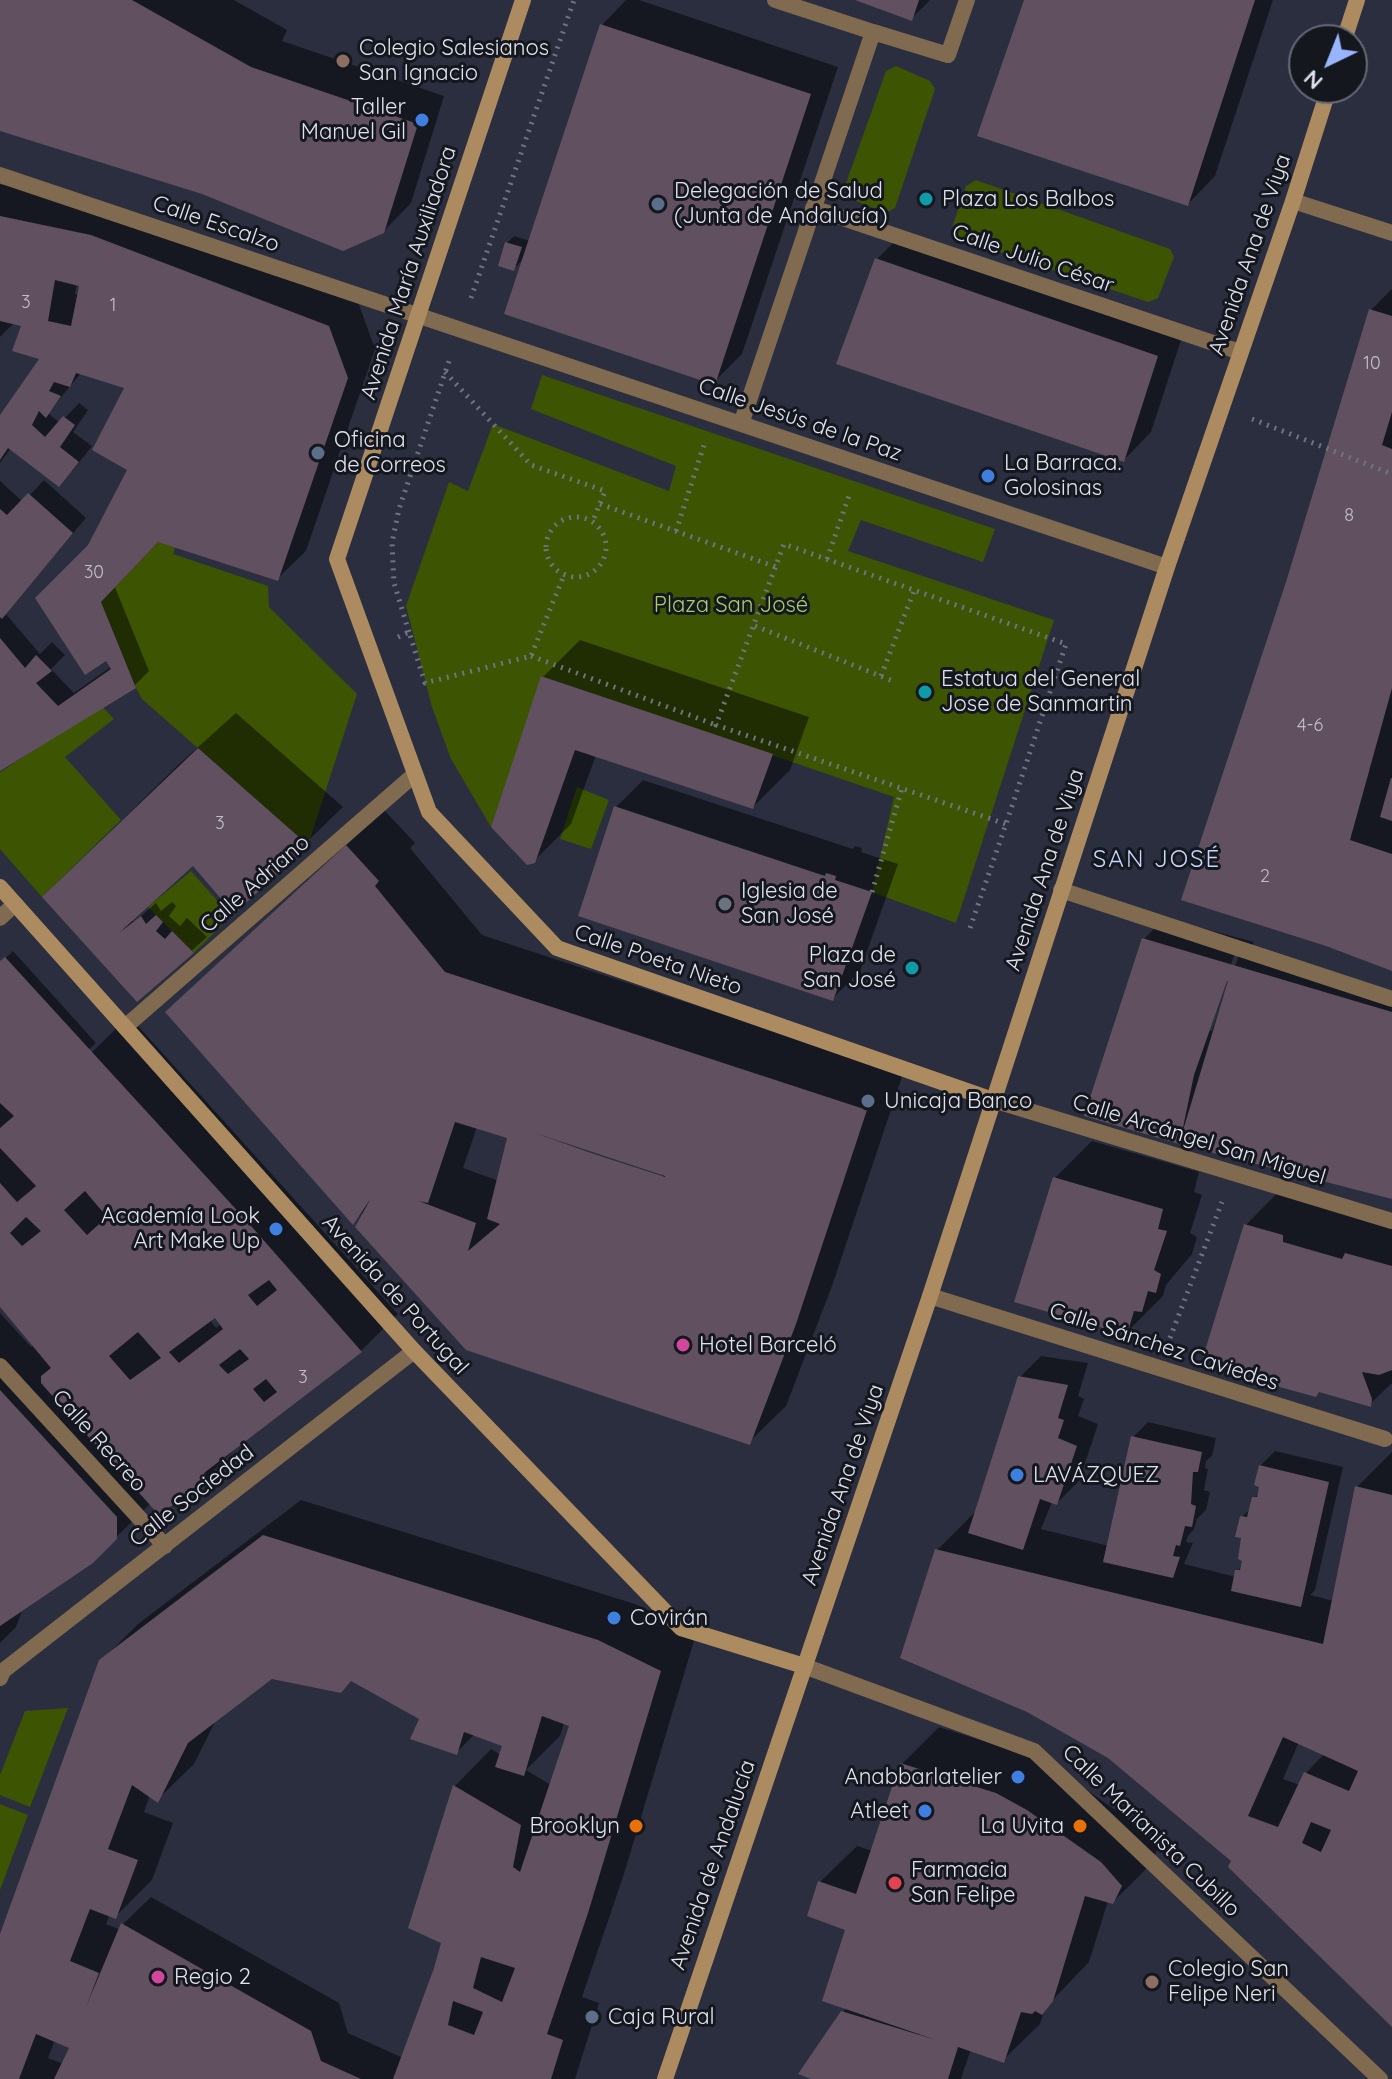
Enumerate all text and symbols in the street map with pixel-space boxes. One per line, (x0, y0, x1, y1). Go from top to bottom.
north arrow (1288, 24, 1368, 104)
place label: Colegio Salesianos San Ignacio (359, 35, 549, 86)
marker: Colegio Salesianos San Ignacio (334, 52, 352, 70)
text: N (1298, 64, 1328, 96)
place label: Taller Manuel Gil (301, 94, 406, 146)
marker: Taller Manuel Gil (413, 111, 431, 129)
street label: Avenida María Auxiliadora (356, 143, 462, 403)
street label: Avenida Ana de Viya (1203, 151, 1297, 359)
place label: Delegación de Salud (Junta de Andalucía) (674, 178, 887, 230)
place label: Plaza Los Balbos (942, 186, 1114, 212)
street label: Calle Escalzo (149, 190, 283, 258)
marker: Plaza Los Balbos (917, 190, 935, 208)
marker: Delegación de Salud (Junta de Andalucía) (649, 195, 667, 213)
street label: Calle Julio César (949, 219, 1117, 299)
house number: 3 (21, 292, 31, 314)
house number: 1 (110, 295, 116, 317)
house number: 10 (1363, 353, 1381, 375)
street label: Calle Jesús de la Paz (695, 373, 905, 467)
place label: Oficina de Correos (334, 427, 446, 478)
marker: Oficina de Correos (309, 444, 327, 462)
place label: La Barraca. Golosinas (1004, 450, 1121, 502)
marker: La Barraca. Golosinas (979, 467, 997, 485)
house number: 8 (1344, 505, 1354, 527)
house number: 30 (84, 562, 104, 584)
park label: Plaza San José (654, 592, 808, 618)
place label: Estatua del General Jose de Sanmartin (941, 666, 1140, 718)
marker: Estatua del General Jose de Sanmartin (916, 683, 934, 701)
house number: 4-6 (1297, 715, 1323, 737)
street label: Avenida Ana de Viya (1000, 766, 1090, 974)
house number: 3 (215, 813, 225, 835)
street label: Calle Adriano (195, 829, 315, 939)
district label: SAN JOSÉ (1093, 846, 1221, 874)
house number: 2 (1260, 866, 1270, 888)
place label: Iglesia de San José (741, 878, 838, 930)
marker: Iglesia de San José (716, 895, 734, 913)
street label: Calle Poeta Nieto (571, 919, 745, 1001)
place label: Plaza de San José (803, 942, 896, 994)
marker: Plaza de San José (903, 959, 921, 977)
place label: Unicaja Banco (884, 1088, 1032, 1114)
street label: Calle Arcángel San Miguel (1069, 1089, 1329, 1191)
marker: Unicaja Banco (859, 1092, 877, 1110)
place label: Academía Look Art Make Up (101, 1203, 260, 1254)
street label: Avenida de Portugal (316, 1210, 474, 1380)
marker: Academía Look Art Make Up (267, 1220, 285, 1238)
street label: Calle Sánchez Caviedes (1046, 1297, 1282, 1397)
place label: Hotel Barceló (699, 1332, 837, 1358)
marker: Hotel Barceló (674, 1336, 692, 1354)
house number: 3 (298, 1367, 308, 1389)
street label: Avenida Ana de Viya (796, 1381, 890, 1589)
street label: Calle Recreo (46, 1385, 152, 1497)
street label: Calle Sociedad (125, 1439, 259, 1553)
place label: LAVÁZQUEZ (1033, 1462, 1159, 1488)
marker: LAVÁZQUEZ (1008, 1466, 1026, 1484)
place label: Covirán (630, 1605, 708, 1631)
marker: Covirán (605, 1609, 623, 1627)
street label: Calle Marianista Cubillo (1057, 1739, 1245, 1923)
street label: Avenida de Andalucía (665, 1757, 761, 1973)
place label: Anabbarlatelier (844, 1764, 1002, 1790)
marker: Anabbarlatelier (1009, 1768, 1027, 1786)
place label: Atleet (850, 1798, 909, 1824)
marker: Atleet (916, 1802, 934, 1820)
place label: Brooklyn (530, 1813, 620, 1839)
place label: La Uvita (980, 1813, 1064, 1839)
marker: Brooklyn (627, 1817, 645, 1835)
marker: La Uvita (1071, 1817, 1089, 1835)
place label: Farmacia San Felipe (911, 1857, 1015, 1908)
marker: Farmacia San Felipe (886, 1874, 904, 1892)
place label: Colegio San Felipe Neri (1168, 1956, 1289, 2008)
place label: Regio 2 (174, 1964, 251, 1990)
marker: Regio 2 (149, 1968, 167, 1986)
marker: Colegio San Felipe Neri (1143, 1973, 1161, 1991)
place label: Caja Rural (608, 2004, 715, 2030)
marker: Caja Rural (583, 2008, 601, 2026)

